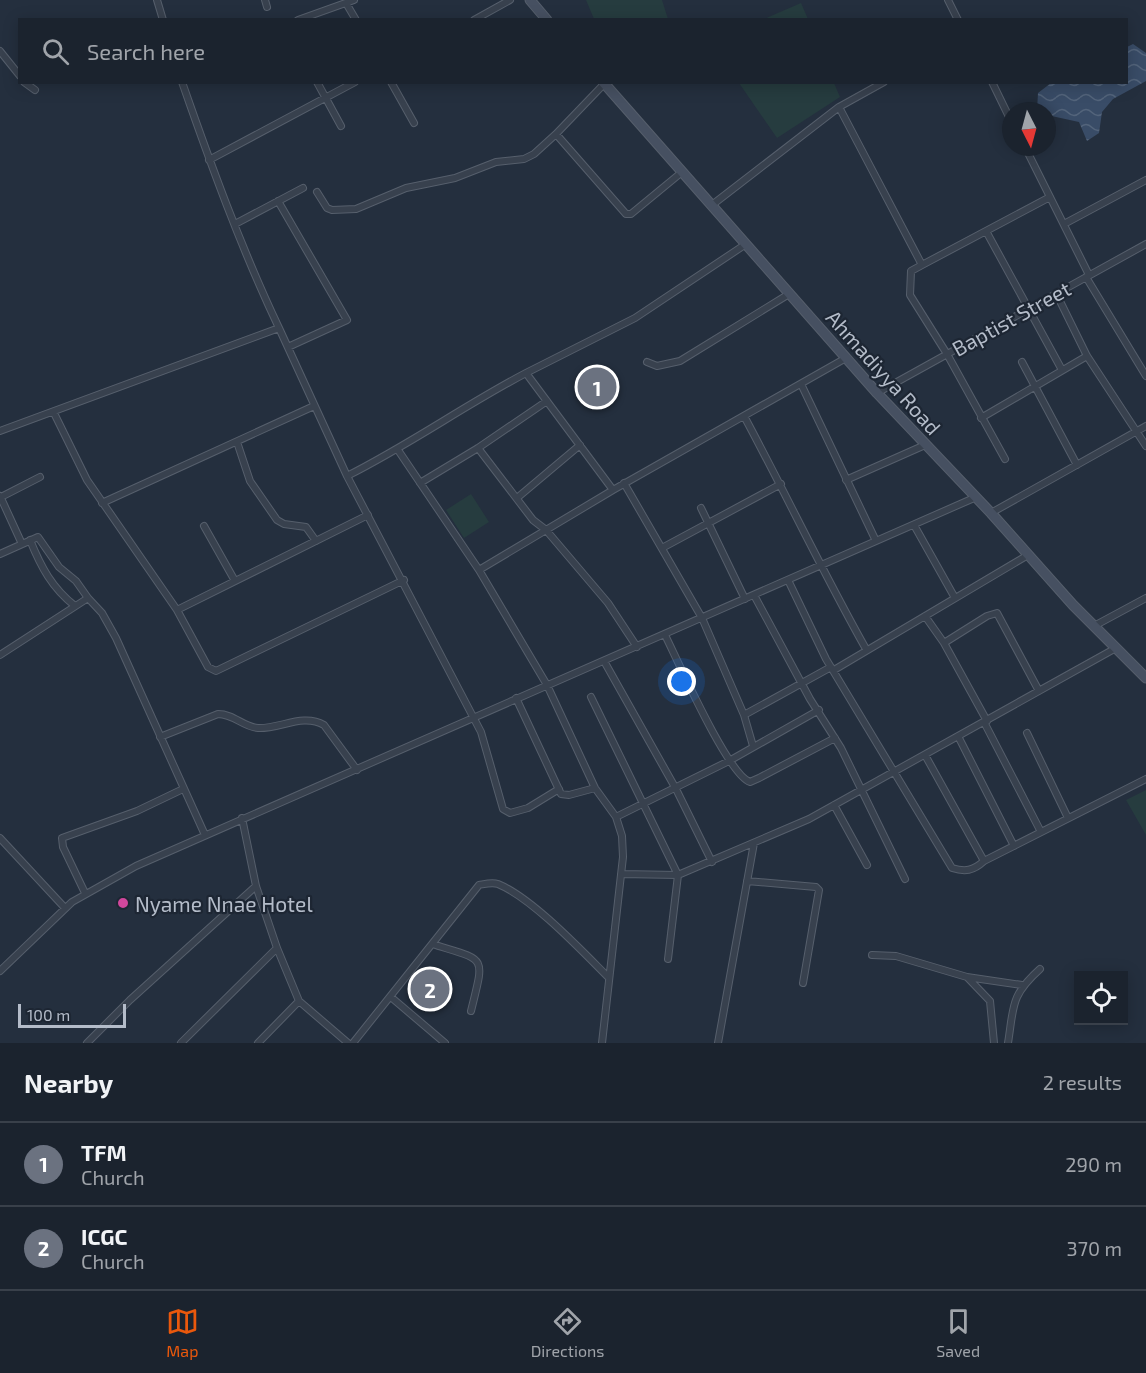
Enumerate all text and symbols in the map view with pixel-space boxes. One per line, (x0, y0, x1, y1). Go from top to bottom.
search box (18, 18, 1128, 84)
icon: search (39, 35, 72, 68)
text: Search here (87, 38, 205, 64)
north arrow (1002, 102, 1056, 156)
street label: Baptist Street (947, 275, 1075, 361)
street label: Ahmadiyya Road (821, 305, 947, 439)
pin: 1 (578, 364, 616, 410)
your location (667, 667, 696, 696)
place label: Nyame Nnae Hotel (135, 891, 313, 916)
marker: Nyame Nnae Hotel (116, 896, 130, 910)
pin: 2 (410, 966, 450, 1012)
map controls (1074, 971, 1128, 1025)
button: locate (1074, 971, 1128, 1025)
scale bar (18, 1001, 126, 1028)
text: 100 m (27, 1005, 70, 1024)
text: Nearby (24, 1067, 113, 1098)
text: 2 results (1043, 1070, 1122, 1094)
text: TFM (81, 1139, 127, 1165)
text: 1 (39, 1152, 48, 1176)
text: 290 m (1065, 1152, 1122, 1176)
text: Church (81, 1165, 145, 1189)
text: ICGC (81, 1223, 127, 1249)
text: 2 (38, 1236, 49, 1260)
text: 370 m (1067, 1236, 1122, 1260)
text: Church (81, 1249, 145, 1273)
tab: Map (166, 1305, 199, 1360)
tab: Directions (531, 1305, 604, 1360)
tab: Saved (936, 1305, 980, 1360)

